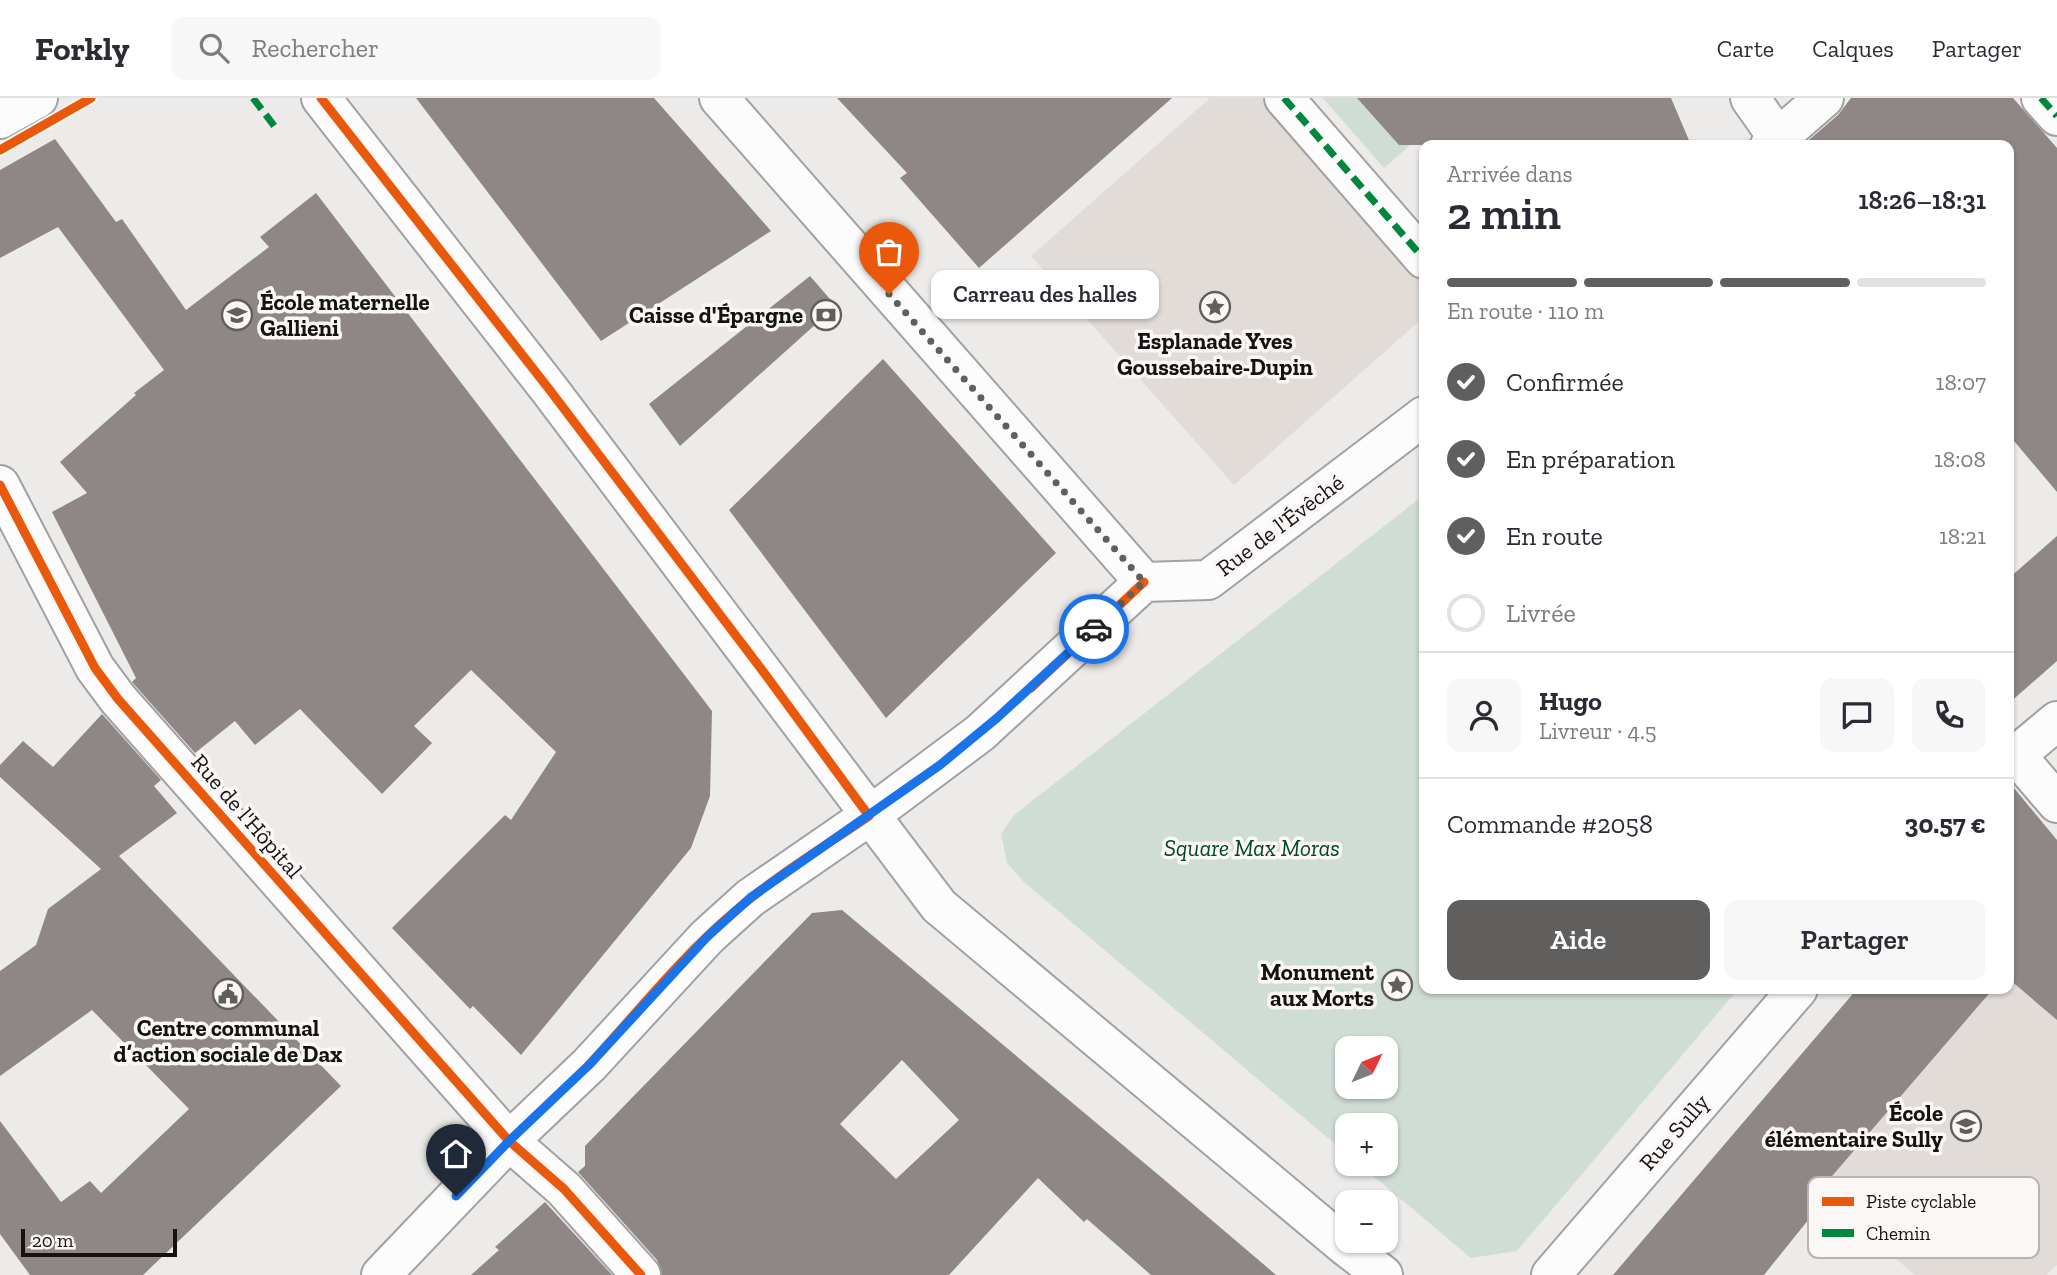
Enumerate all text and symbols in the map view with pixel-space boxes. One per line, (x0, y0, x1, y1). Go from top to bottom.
search box (171, 17, 661, 80)
text: Forkly (35, 29, 129, 68)
icon: search (195, 29, 233, 67)
text: Rechercher (251, 32, 379, 64)
text: Carte (1717, 34, 1774, 63)
text: Calques (1812, 34, 1894, 63)
text: Partager (1932, 34, 2022, 63)
text: Arrivée dans (1447, 160, 1573, 188)
text: 18:26–18:31 (1858, 184, 1986, 216)
text: 2 min (1447, 186, 1561, 241)
pin (859, 222, 919, 294)
icon: bag (870, 233, 908, 271)
callout: Carreau des halles (931, 270, 1158, 318)
text: Carreau des halles (953, 280, 1137, 308)
place label: École maternelle Gallieni (260, 288, 430, 342)
place icon: Esplanade Yves Goussebaire-Dupin (1198, 290, 1232, 324)
text: En route · 110 m (1447, 297, 1604, 325)
school or university icon: École maternelle Gallieni (220, 298, 254, 332)
bank icon: Caisse d'Épargne (809, 298, 843, 332)
place label: Caisse d'Épargne (629, 301, 803, 329)
place label: Esplanade Yves Goussebaire-Dupin (1117, 327, 1313, 381)
icon: check (1447, 363, 1485, 401)
text: Confirmée (1506, 366, 1624, 398)
text: 18:07 (1936, 368, 1986, 396)
icon: check (1447, 440, 1485, 478)
text: En préparation (1506, 443, 1675, 475)
text: 18:08 (1934, 445, 1986, 473)
street label: Rue de l'Évêché (1211, 468, 1349, 582)
icon: check (1447, 517, 1485, 555)
text: En route (1506, 520, 1603, 552)
text: 18:21 (1939, 522, 1986, 550)
courier (1059, 594, 1129, 664)
text: Livrée (1506, 597, 1576, 629)
icon: car (1075, 610, 1113, 648)
button: person (1447, 678, 1521, 752)
button: chat (1820, 678, 1894, 752)
button: phone (1912, 678, 1986, 752)
text: Hugo (1539, 685, 1602, 717)
text: Livreur · 4.5 (1539, 717, 1657, 745)
street label: Rue de l'Hôpital (185, 748, 309, 884)
text: Commande #2058 (1447, 808, 1653, 840)
text: 30.57 € (1905, 808, 1986, 840)
park label: Square Max Moras (1164, 834, 1340, 862)
button: Aide (1447, 900, 1710, 980)
button: Partager (1724, 900, 1986, 980)
place label: Monument aux Morts (1261, 958, 1375, 1012)
place icon: Monument aux Morts (1380, 968, 1414, 1002)
public building icon: Centre communal d’action sociale de Dax (211, 977, 245, 1011)
place label: Centre communal d’action sociale de Dax (114, 1014, 343, 1068)
north arrow (1335, 1036, 1398, 1099)
map controls (1335, 1036, 1398, 1253)
street label: Rue Sully (1633, 1088, 1715, 1176)
place label: École élémentaire Sully (1765, 1099, 1944, 1153)
school or university icon: École élémentaire Sully (1949, 1109, 1983, 1143)
button: + (1335, 1113, 1398, 1176)
pin (426, 1124, 486, 1196)
icon: home (437, 1135, 475, 1173)
legend (1808, 1177, 2039, 1258)
button: − (1335, 1190, 1398, 1253)
text: Piste cyclable (1866, 1190, 1976, 1213)
text: Chemin (1866, 1222, 1931, 1245)
scale bar (21, 1226, 177, 1258)
text: 20 m (32, 1229, 73, 1252)

